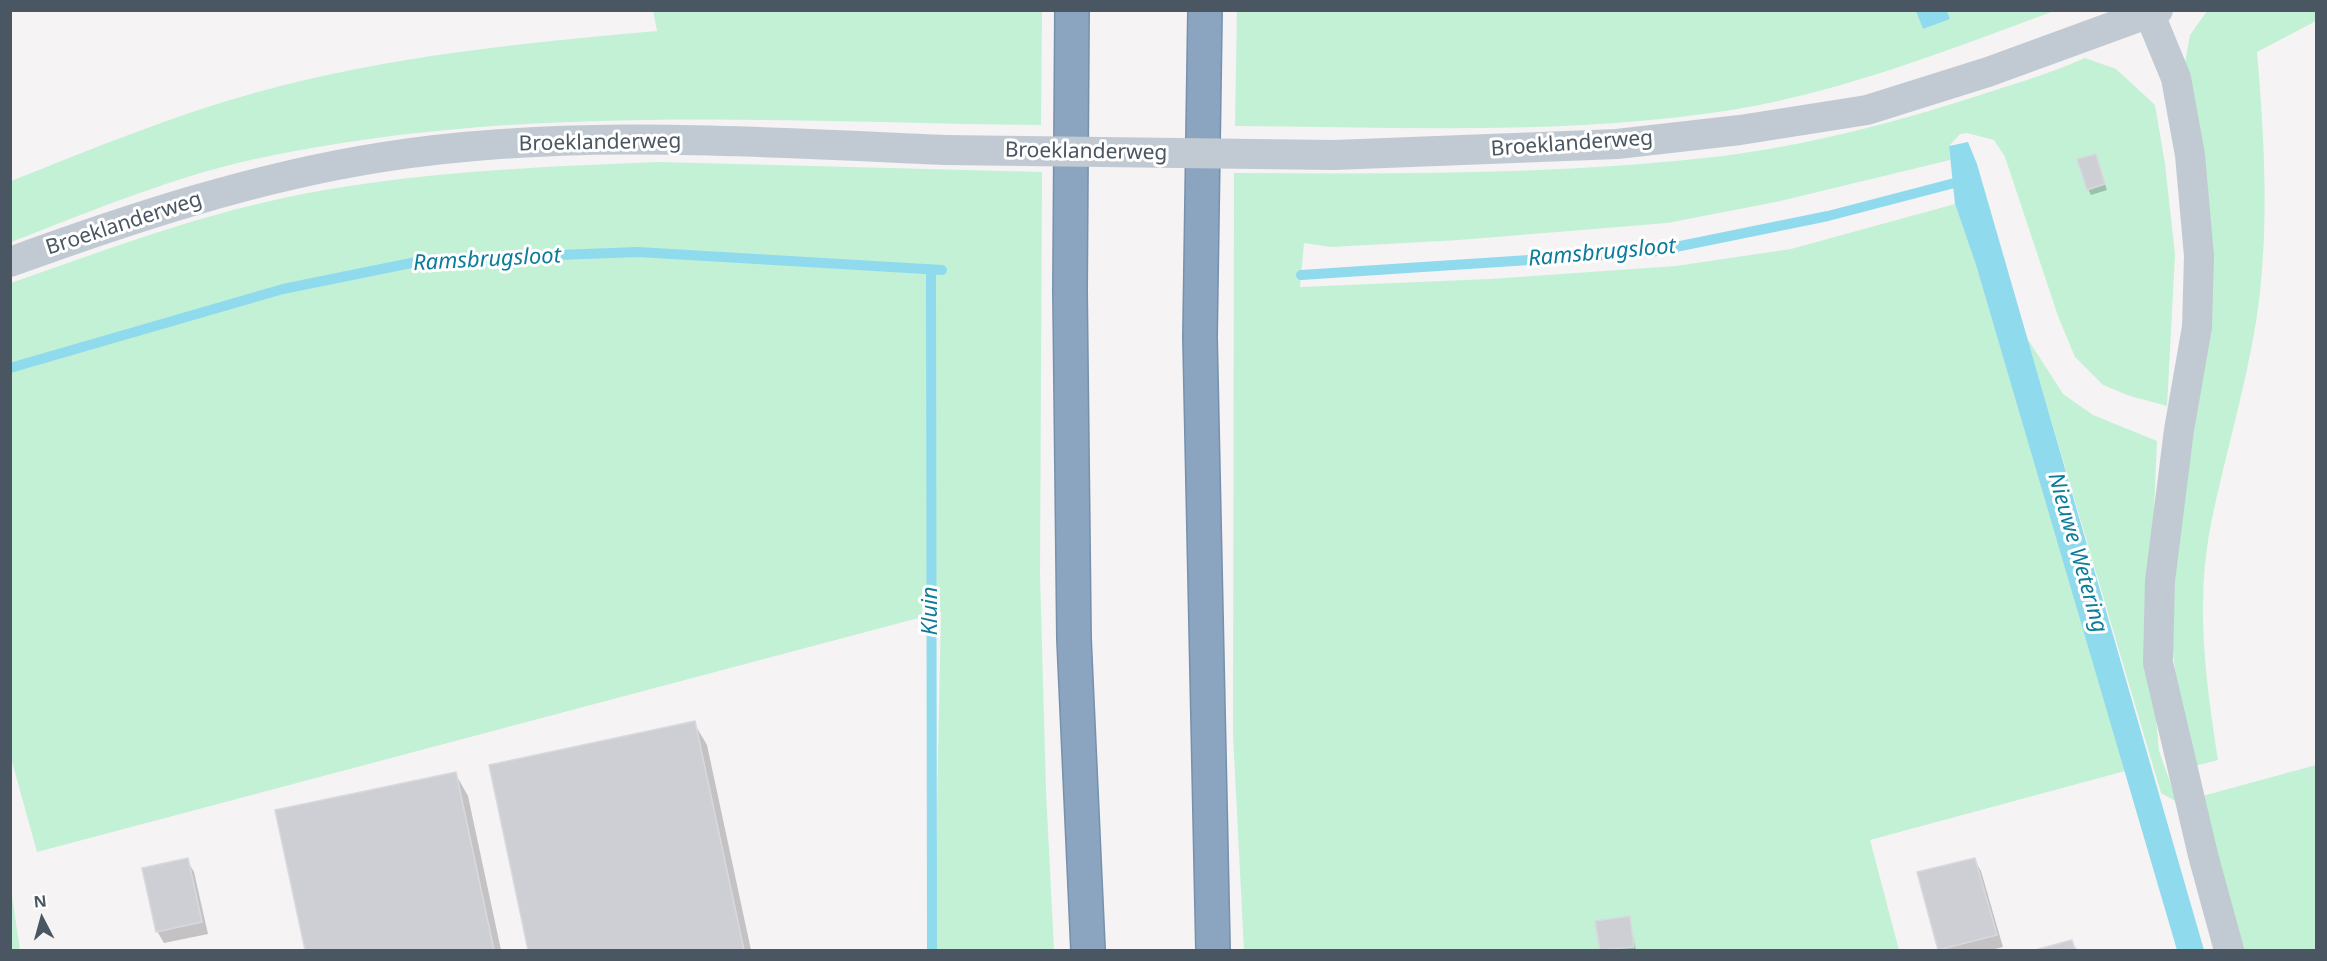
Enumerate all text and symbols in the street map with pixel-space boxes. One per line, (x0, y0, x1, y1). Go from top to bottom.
street label: Broeklanderweg (1490, 126, 1654, 162)
street label: Broeklanderweg (519, 129, 681, 157)
street label: Broeklanderweg (1005, 138, 1167, 166)
street label: Broeklanderweg (43, 187, 205, 261)
water label: Ramsbrugsloot (1527, 233, 1677, 273)
water label: Ramsbrugsloot (412, 243, 562, 277)
water label: Nieuwe Wetering (2042, 470, 2112, 636)
water label: Kluin (918, 586, 944, 636)
north arrow (12, 889, 72, 949)
text: N (32, 889, 48, 913)

